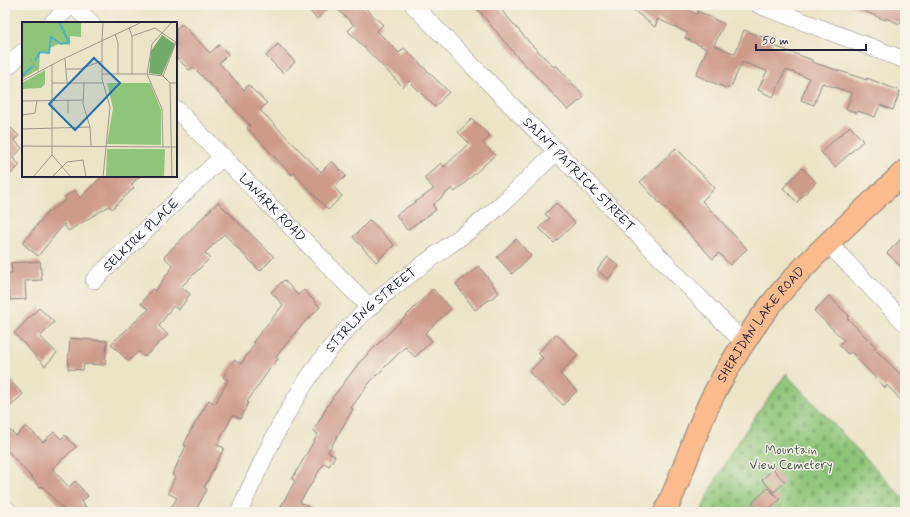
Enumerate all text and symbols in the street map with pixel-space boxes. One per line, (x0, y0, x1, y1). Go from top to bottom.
inset map (22, 22, 177, 177)
scale bar (756, 26, 866, 52)
text: 50 m (762, 33, 789, 49)
street label: SAINT PATRICK STREET (519, 114, 638, 235)
street label: LANARK ROAD (235, 170, 309, 246)
street label: SELKIRK PLACE (99, 195, 182, 275)
street label: SHERIDAN LAKE ROAD (713, 263, 809, 385)
street label: STIRLING STREET (322, 264, 420, 356)
park label: Mountain View Cemetery (749, 442, 833, 474)

